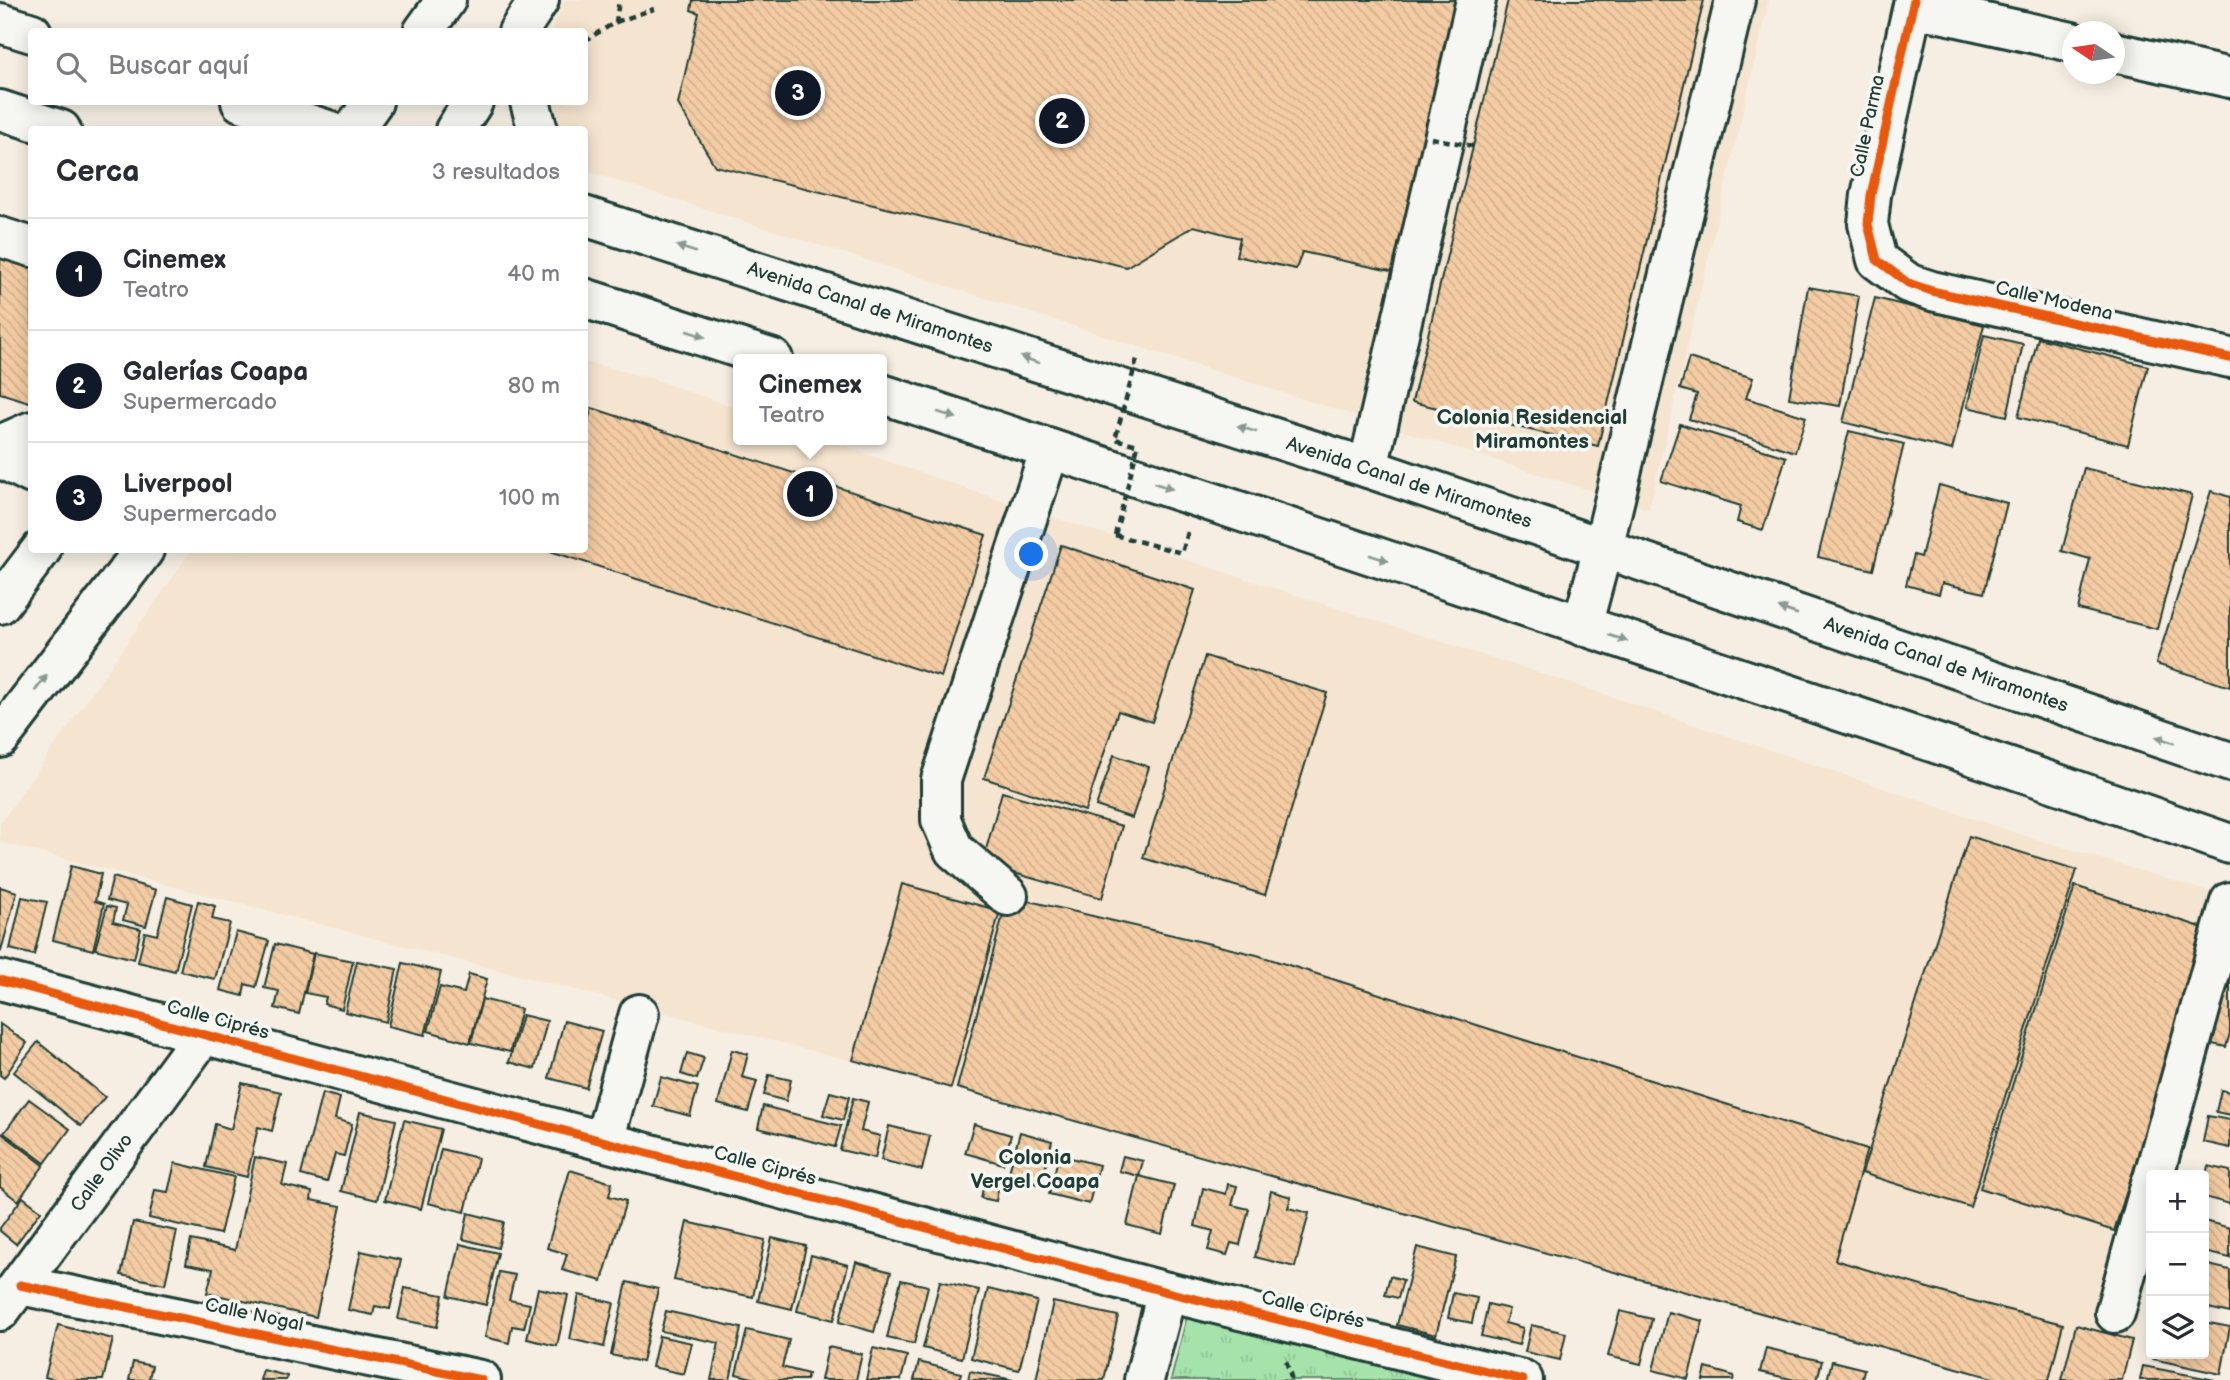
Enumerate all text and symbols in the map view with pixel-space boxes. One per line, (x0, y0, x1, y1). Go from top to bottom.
north arrow (2062, 21, 2125, 84)
search box (28, 28, 588, 105)
icon: search (52, 48, 90, 86)
text: Buscar aquí (108, 51, 249, 82)
pin: 3 (775, 67, 821, 119)
street label: Calle Parma (1846, 73, 1890, 179)
pin: 2 (1039, 95, 1085, 147)
text: Cerca (56, 154, 139, 190)
text: 3 resultados (432, 158, 560, 186)
one-way arrow (675, 243, 696, 253)
text: Cinemex (123, 245, 226, 276)
street label: Avenida Canal de Miramontes (744, 257, 996, 359)
text: 1 (74, 260, 84, 288)
text: 40 m (507, 260, 560, 288)
text: Teatro (123, 276, 189, 304)
street label: Calle Modena (1993, 276, 2115, 326)
one-way arrow (686, 330, 707, 340)
popup (733, 354, 887, 445)
one-way arrow (1020, 354, 1041, 365)
text: Galerías Coapa (123, 357, 308, 388)
text: Cinemex (759, 370, 861, 401)
text: 2 (72, 372, 86, 400)
text: 80 m (508, 372, 560, 400)
text: Supermercado (123, 388, 277, 416)
text: Teatro (759, 401, 825, 429)
district label: Colonia Residencial Miramontes (1437, 405, 1627, 454)
one-way arrow (936, 411, 957, 421)
one-way arrow (1236, 424, 1257, 434)
street label: Avenida Canal de Miramontes (1283, 432, 1535, 534)
pin: 1 (787, 468, 833, 520)
text: Liverpool (123, 469, 233, 500)
one-way arrow (1153, 481, 1174, 492)
text: 3 (72, 484, 86, 512)
text: 100 m (499, 484, 560, 512)
text: Supermercado (123, 500, 277, 528)
your location (1014, 537, 1048, 571)
one-way arrow (1368, 553, 1389, 564)
one-way arrow (1777, 605, 1798, 616)
street label: Avenida Canal de Miramontes (1821, 612, 2071, 718)
one-way arrow (1607, 633, 1628, 644)
one-way arrow (34, 675, 49, 693)
one-way arrow (2155, 734, 2176, 745)
street label: Calle Ciprés (164, 995, 272, 1045)
street label: Calle Olivo (66, 1129, 138, 1217)
street label: Calle Ciprés (711, 1141, 819, 1191)
district label: Colonia Vergel Coapa (970, 1145, 1100, 1194)
map controls (2146, 1170, 2209, 1359)
button: + (2146, 1170, 2209, 1233)
button: − (2146, 1233, 2209, 1296)
street label: Calle Ciprés (1259, 1286, 1367, 1334)
street label: Calle Nogal (203, 1293, 305, 1337)
button: layers (2146, 1296, 2209, 1359)

